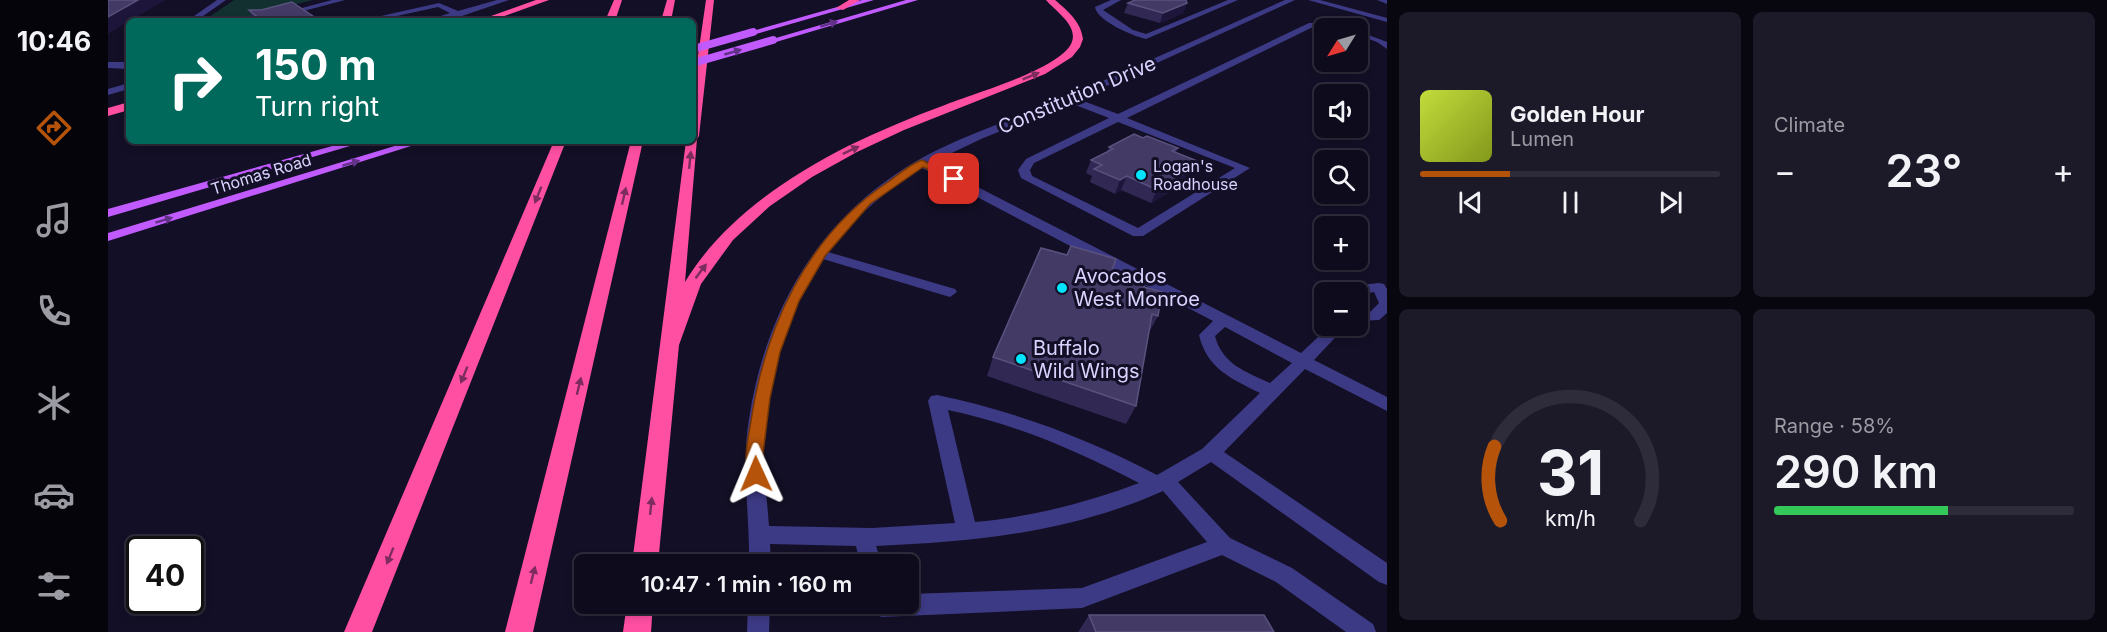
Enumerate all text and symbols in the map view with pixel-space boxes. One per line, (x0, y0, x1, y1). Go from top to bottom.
north arrow (1314, 18, 1368, 72)
map controls (1314, 18, 1368, 336)
one-way arrow (820, 19, 838, 28)
text: 10:46 (17, 25, 91, 58)
text: 150 m (255, 39, 377, 90)
icon: right (156, 42, 234, 120)
one-way arrow (724, 47, 742, 56)
street label: Constitution Drive (994, 51, 1160, 139)
one-way arrow (1023, 71, 1041, 81)
button: sound (1314, 84, 1368, 138)
text: Turn right (255, 90, 379, 123)
text: Golden Hour (1510, 101, 1644, 127)
icon: directions (33, 107, 75, 149)
text: Climate (1774, 113, 1845, 137)
text: Lumen (1510, 127, 1574, 151)
text: 23° (1886, 143, 1962, 198)
one-way arrow (843, 145, 860, 154)
street label: Thomas Road (208, 149, 314, 199)
button: search (1314, 150, 1368, 204)
one-way arrow (685, 151, 695, 170)
text: − (1774, 151, 1796, 191)
text: + (2052, 151, 2074, 191)
pin (928, 153, 979, 204)
place label: Logan's Roadhouse (1153, 156, 1238, 194)
one-way arrow (342, 158, 360, 168)
icon: arrive (937, 162, 970, 195)
marker: Logan's Roadhouse (1134, 168, 1148, 182)
one-way arrow (533, 186, 542, 204)
icon: previous (1454, 186, 1487, 219)
icon: pause (1554, 186, 1587, 219)
icon: next (1654, 186, 1687, 219)
one-way arrow (620, 187, 630, 205)
icon: music (33, 199, 75, 241)
one-way arrow (155, 215, 173, 224)
button: + (1314, 216, 1368, 270)
one-way arrow (695, 264, 707, 280)
place label: Avocados West Monroe (1074, 264, 1200, 311)
marker: Avocados West Monroe (1055, 281, 1069, 295)
button: − (1314, 282, 1368, 336)
icon: phone (33, 290, 75, 332)
place label: Buffalo Wild Wings (1033, 336, 1139, 383)
marker: Buffalo Wild Wings (1014, 352, 1028, 366)
one-way arrow (459, 367, 469, 385)
one-way arrow (575, 376, 585, 395)
icon: climate (33, 382, 75, 424)
text: Range · 58% (1774, 414, 1895, 438)
text: 31 (1536, 435, 1604, 510)
position arrow (724, 442, 788, 506)
text: 290 km (1774, 444, 1938, 499)
icon: car (33, 474, 75, 516)
one-way arrow (647, 496, 656, 515)
text: km/h (1545, 506, 1595, 532)
speed limit sign: 40 (126, 536, 204, 614)
one-way arrow (385, 547, 395, 565)
icon: filters (33, 565, 75, 607)
one-way arrow (529, 566, 539, 584)
text: 10:47 · 1 min · 160 m (641, 571, 852, 597)

